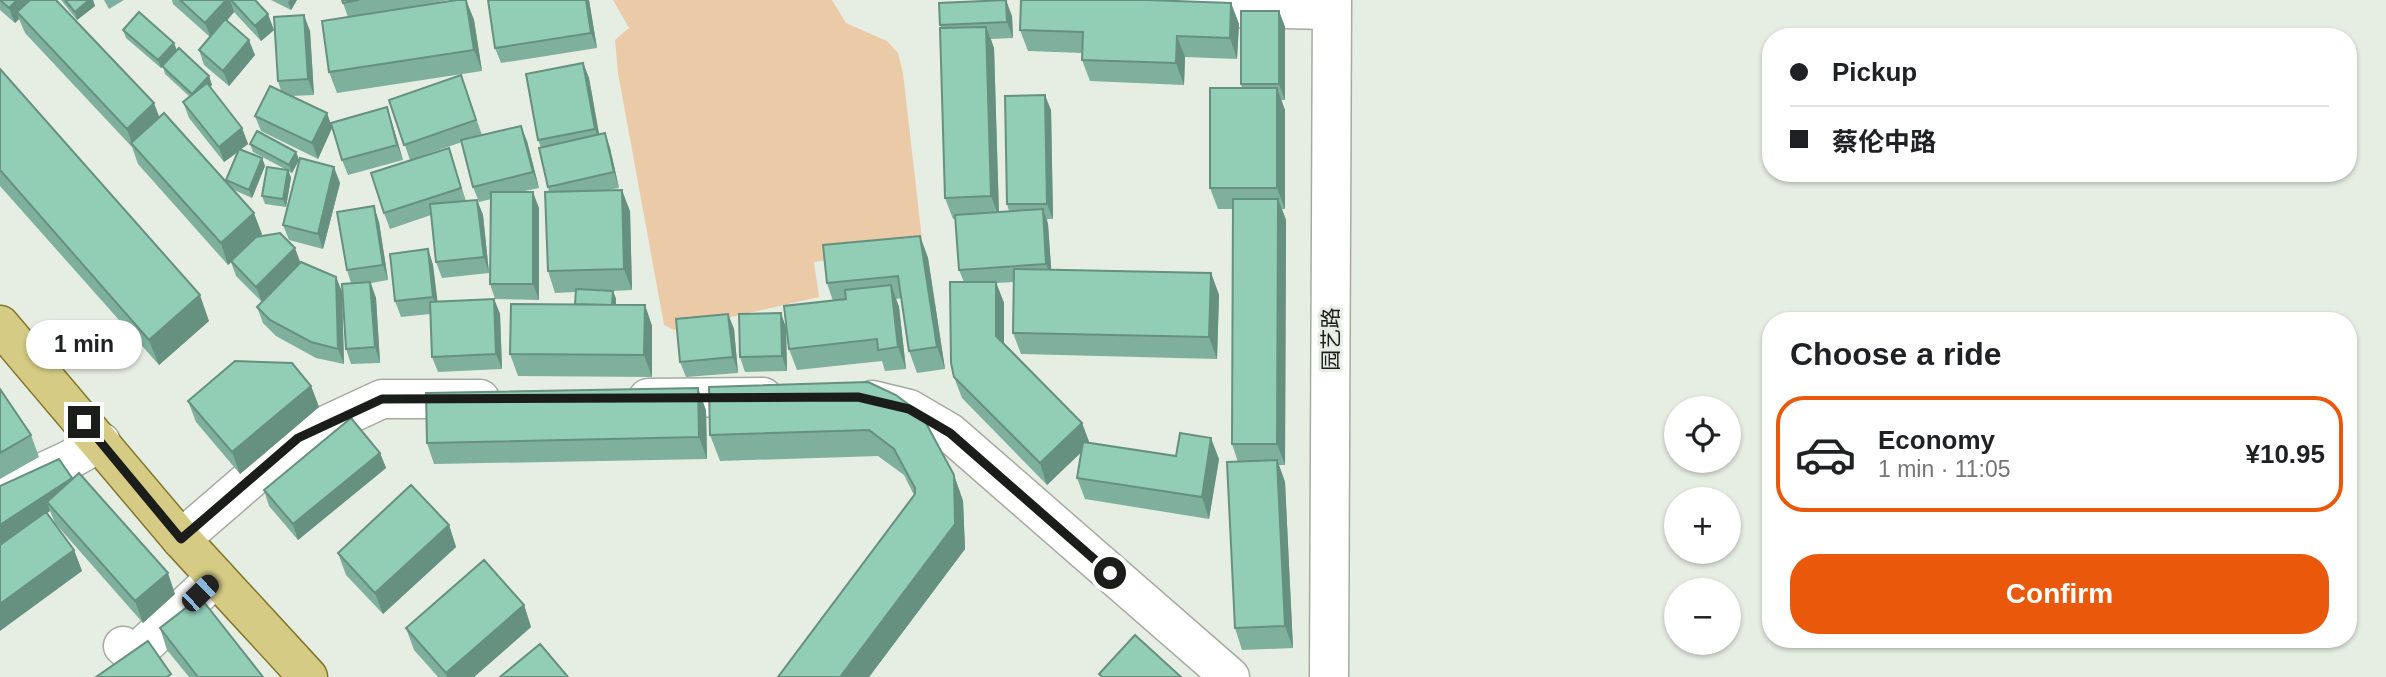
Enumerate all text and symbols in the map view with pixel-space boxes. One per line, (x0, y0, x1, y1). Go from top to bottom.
text: Pickup (1832, 57, 1917, 87)
text: 蔡伦中路 (1832, 127, 1936, 157)
street label: 园艺路 (1319, 308, 1342, 371)
callout: 1 min (26, 320, 142, 370)
text: 1 min (54, 331, 114, 357)
text: Choose a ride (1790, 336, 2002, 372)
map controls (1664, 396, 1741, 655)
button: locate (1664, 396, 1741, 473)
route end (68, 406, 100, 438)
icon: car (1794, 423, 1857, 486)
text: Economy (1878, 425, 1995, 455)
text: ¥10.95 (2245, 439, 2325, 469)
text: 1 min · 11:05 (1878, 456, 2011, 482)
button: + (1664, 487, 1741, 564)
button: Confirm (1790, 554, 2329, 634)
route start (1094, 557, 1126, 589)
car (178, 571, 223, 615)
button: − (1664, 578, 1741, 655)

